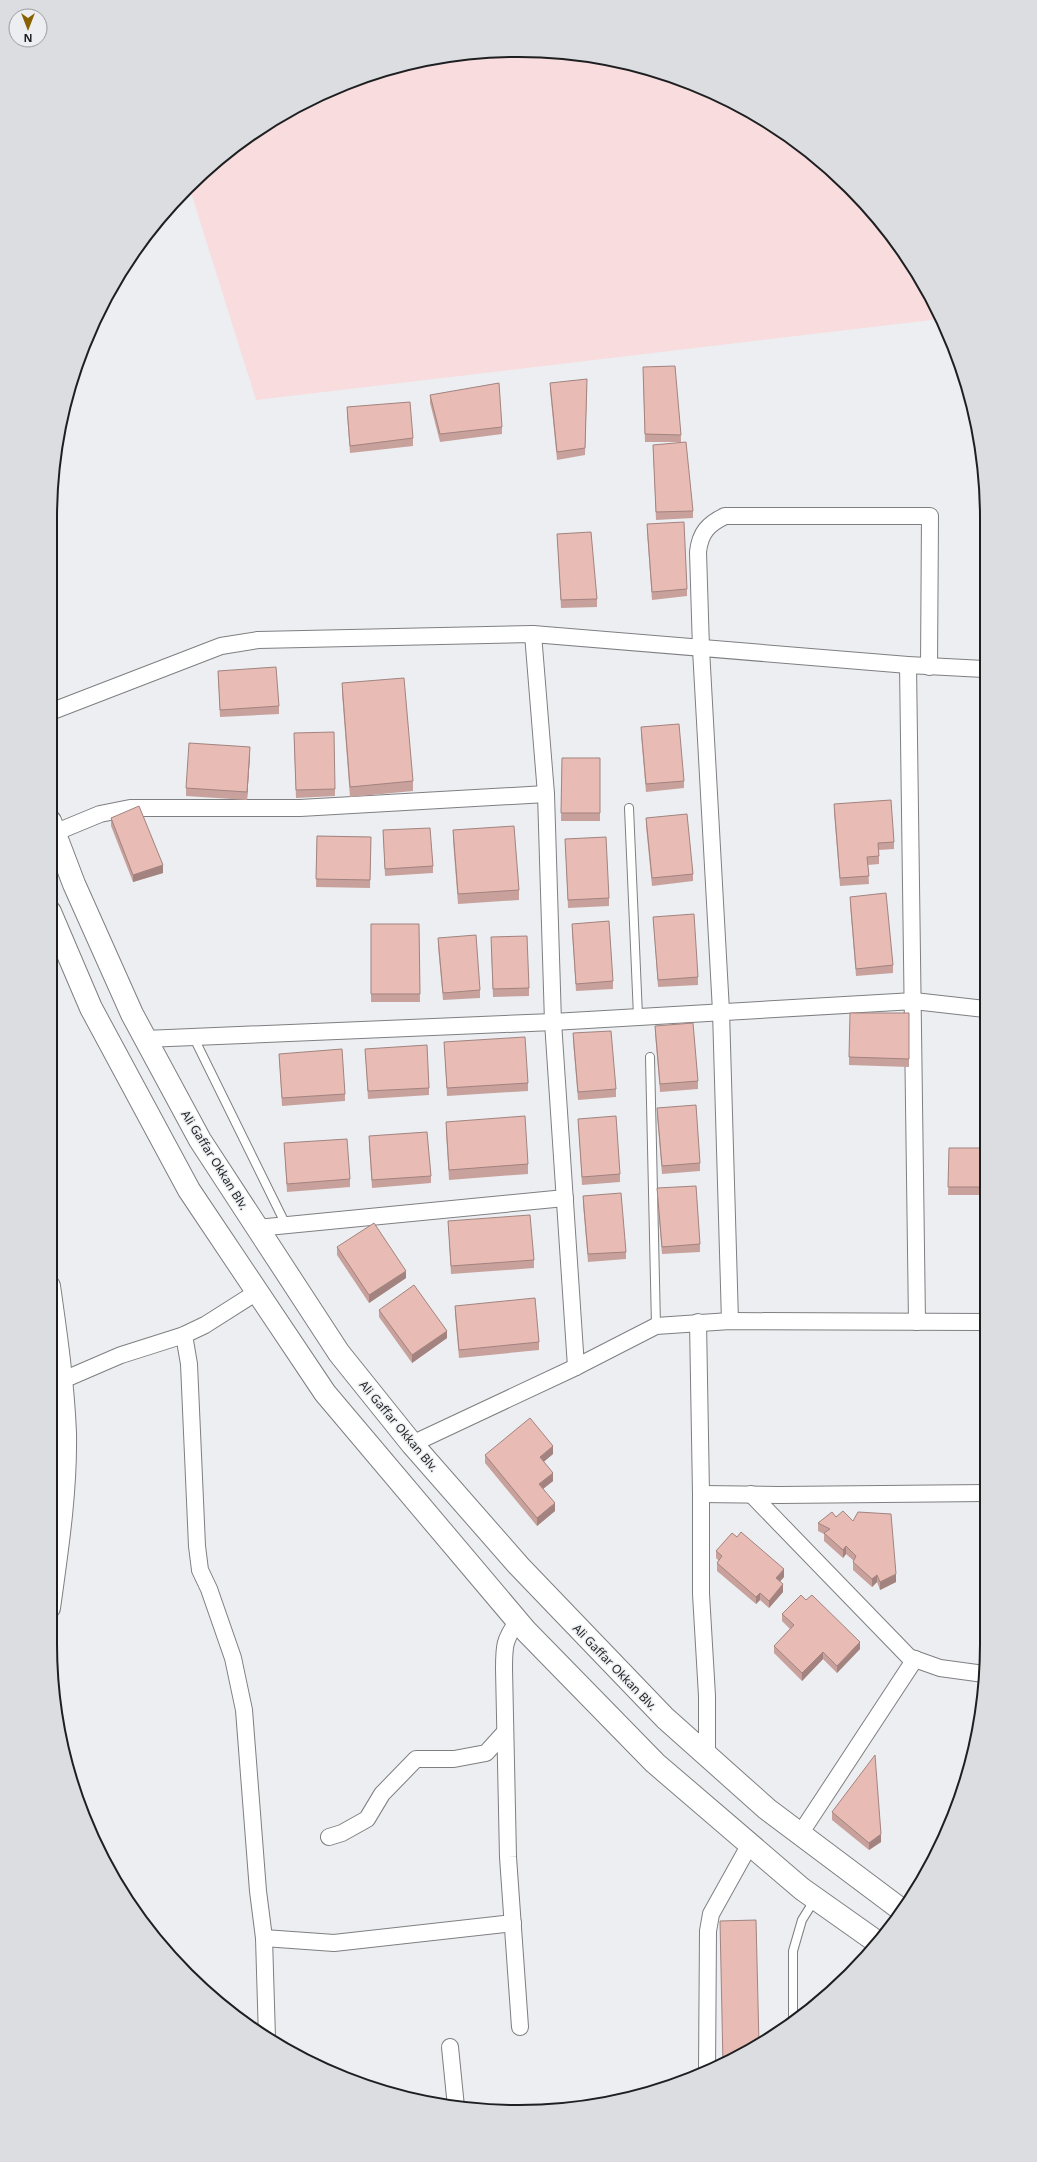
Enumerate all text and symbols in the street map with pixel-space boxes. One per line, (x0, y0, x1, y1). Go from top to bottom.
north arrow (8, 8, 48, 48)
text: N (24, 31, 32, 46)
street label: Ali Gaffar Okkan Blv. (177, 1107, 253, 1213)
street label: Ali Gaffar Okkan Blv. (356, 1377, 442, 1475)
street label: Ali Gaffar Okkan Blv. (569, 1620, 661, 1714)

